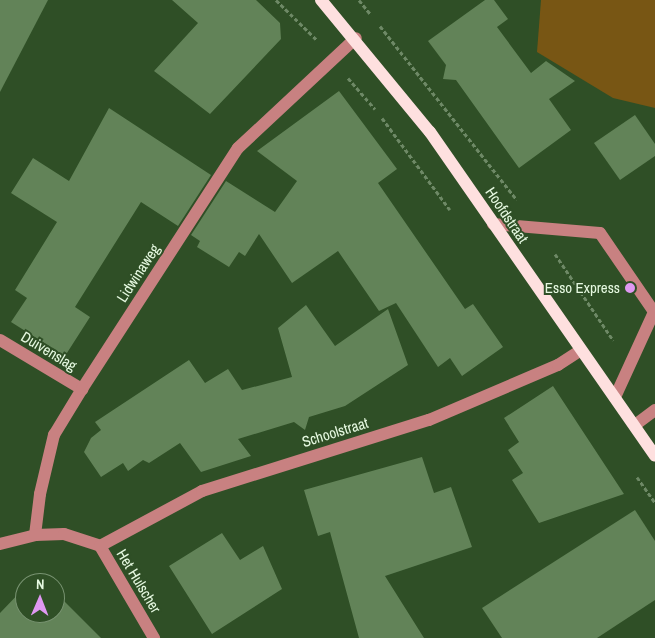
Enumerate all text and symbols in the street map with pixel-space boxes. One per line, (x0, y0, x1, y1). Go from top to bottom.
street label: Hoofdstraat (482, 184, 532, 246)
street label: Lidwinaweg (113, 241, 163, 305)
place label: Esso Express (545, 279, 620, 297)
marker: Esso Express (624, 282, 636, 294)
street label: Duivenslag (18, 327, 80, 375)
street label: Schoolstraat (300, 413, 370, 451)
street label: Het Hulscher (113, 546, 165, 616)
north arrow (15, 573, 65, 623)
text: N (36, 575, 45, 593)

